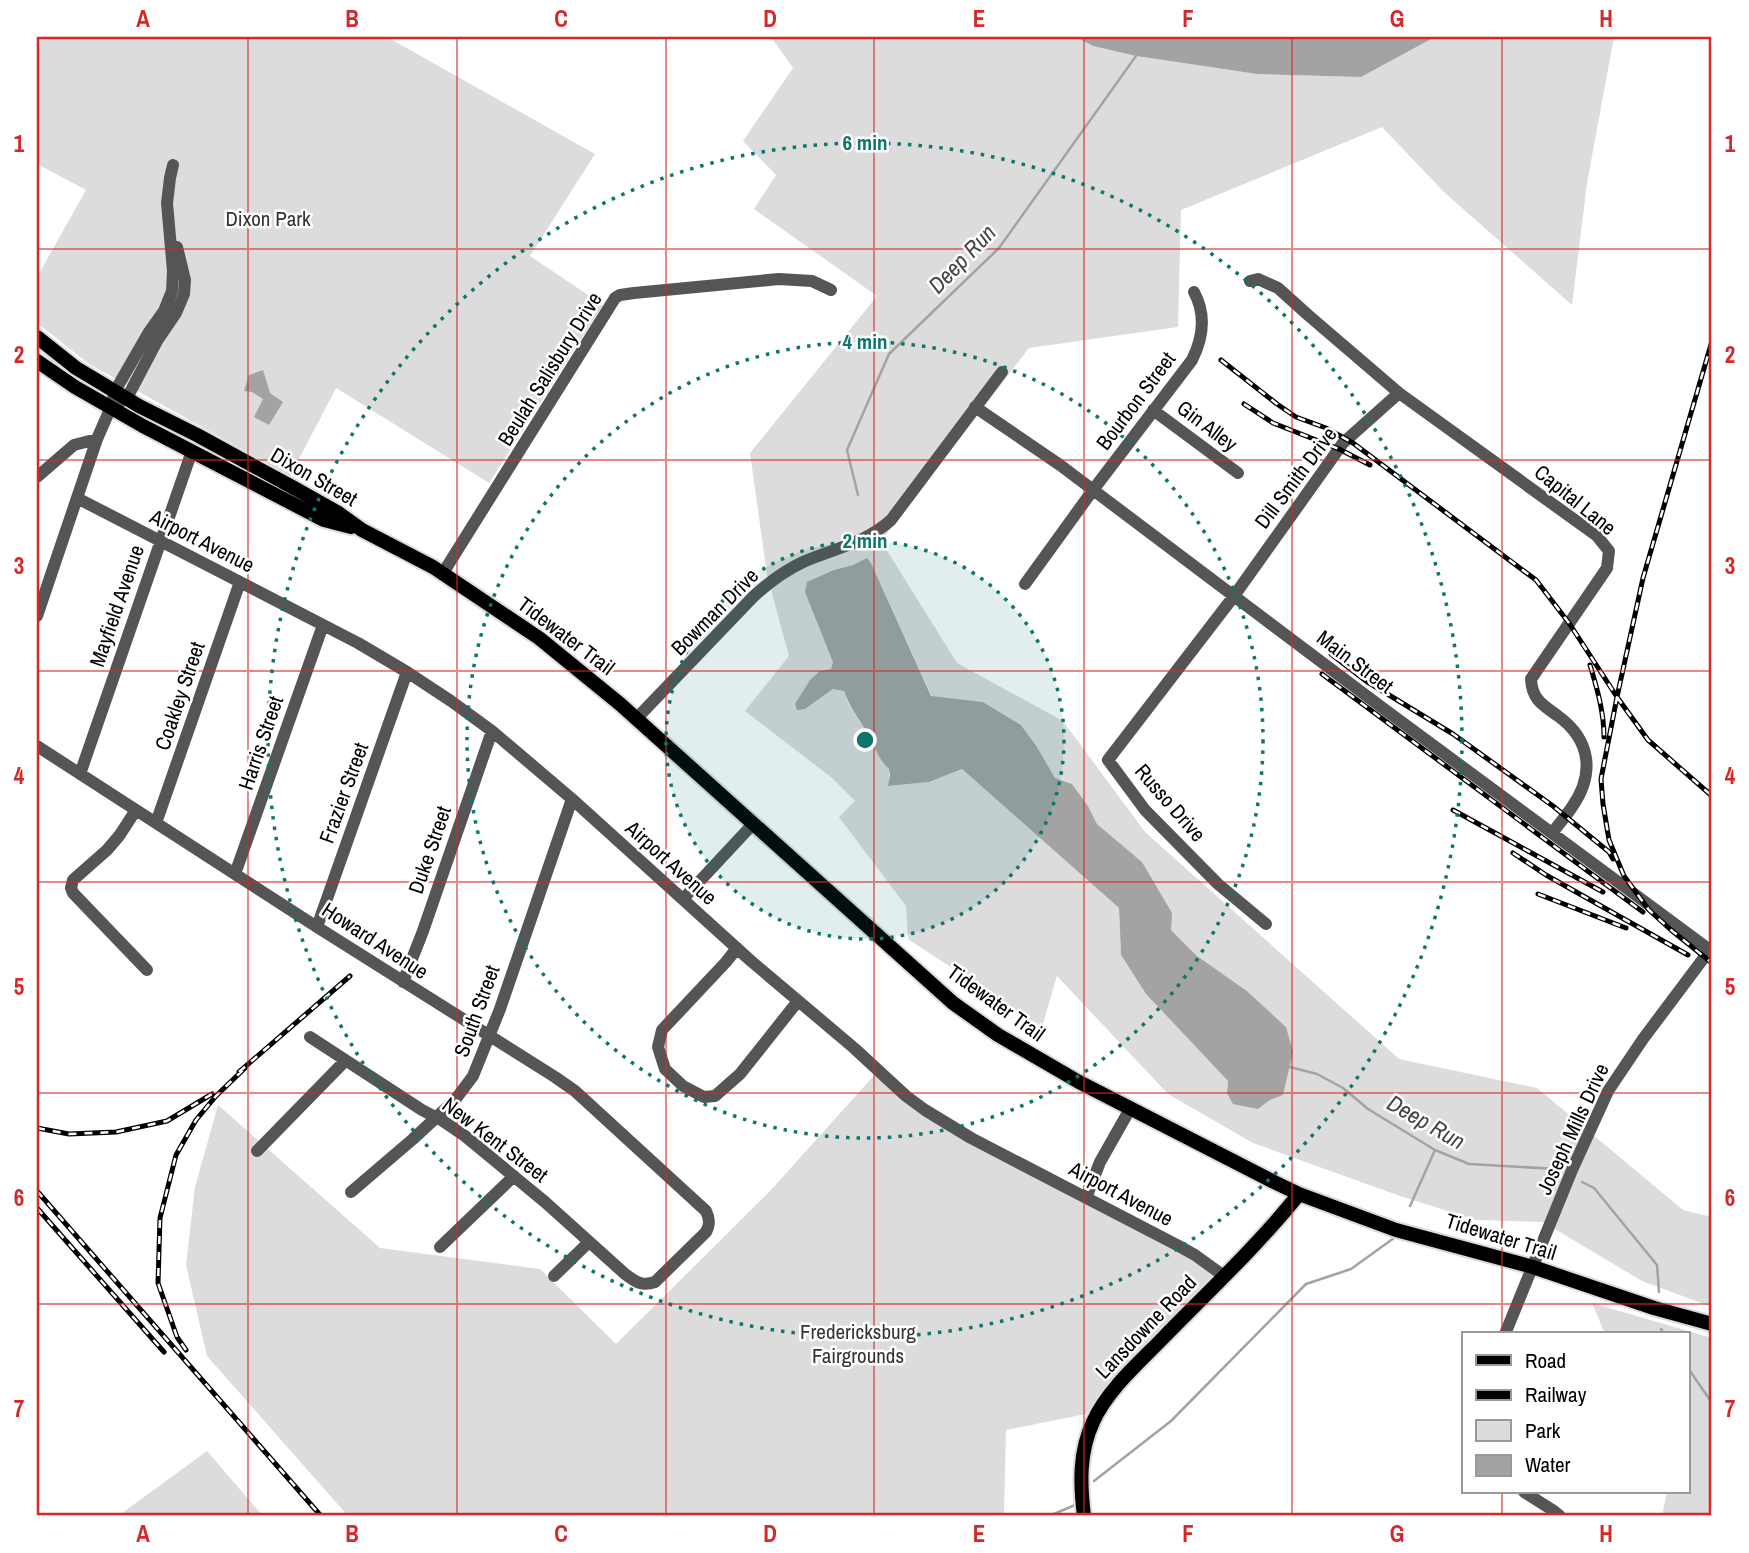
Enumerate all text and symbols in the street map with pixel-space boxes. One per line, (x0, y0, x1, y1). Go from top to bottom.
text: A (136, 3, 150, 34)
text: B (345, 3, 359, 34)
text: C (554, 3, 568, 34)
text: D (763, 3, 777, 34)
text: E (973, 3, 985, 34)
text: F (1182, 3, 1194, 34)
text: G (1390, 3, 1404, 34)
text: H (1599, 3, 1613, 34)
text: 1 (14, 128, 25, 159)
text: 6 min (843, 128, 887, 157)
text: 1 (1725, 128, 1736, 159)
park label: Dixon Park (225, 204, 311, 233)
water label: Deep Run (921, 217, 1002, 300)
street label: Beulah Salisbury Drive (491, 286, 609, 451)
text: 4 min (843, 327, 887, 356)
text: 2 (14, 339, 24, 370)
text: 2 (1725, 339, 1735, 370)
street label: Bourbon Street (1089, 346, 1182, 456)
street label: Gin Alley (1171, 393, 1244, 458)
street label: Dill Smith Drive (1248, 421, 1343, 535)
street label: Dixon Street (266, 440, 363, 513)
street label: Capital Lane (1528, 458, 1622, 542)
street label: Airport Avenue (144, 501, 259, 579)
text: 2 min (843, 526, 887, 555)
street label: Mayfield Avenue (82, 541, 151, 671)
text: 3 (14, 550, 24, 581)
text: 3 (1725, 550, 1735, 581)
street label: Bowman Drive (664, 561, 765, 662)
street label: Tidewater Trail (512, 590, 621, 682)
street label: Main Street (1311, 623, 1400, 700)
street label: Coakley Street (147, 638, 212, 754)
street label: Harris Street (231, 692, 290, 794)
centre of rings (853, 728, 877, 752)
street label: Frazier Street (312, 738, 375, 847)
street label: Russo Drive (1128, 757, 1212, 848)
text: 4 (14, 760, 25, 791)
text: 4 (1725, 760, 1736, 791)
street label: Duke Street (401, 802, 458, 898)
street label: Airport Avenue (619, 813, 723, 911)
street label: Howard Avenue (317, 895, 434, 986)
street label: Tidewater Trail (941, 957, 1051, 1048)
street label: South Street (447, 961, 507, 1061)
text: 5 (14, 971, 24, 1002)
text: 5 (1725, 971, 1735, 1002)
street label: Joseph Mills Drive (1529, 1058, 1616, 1199)
water label: Deep Run (1382, 1087, 1471, 1156)
street label: New Kent Street (437, 1090, 554, 1189)
street label: Airport Avenue (1063, 1154, 1178, 1233)
text: 6 (14, 1182, 24, 1213)
text: 6 (1725, 1182, 1735, 1213)
street label: Tidewater Trail (1442, 1206, 1560, 1267)
street label: Lansdowne Road (1089, 1268, 1203, 1385)
park label: Fredericksburg Fairgrounds (800, 1317, 916, 1370)
legend (1462, 1332, 1690, 1494)
text: Road (1525, 1346, 1566, 1375)
text: Railway (1525, 1380, 1587, 1409)
text: 7 (14, 1393, 24, 1424)
text: 7 (1725, 1393, 1735, 1424)
text: Park (1525, 1416, 1561, 1445)
text: Water (1525, 1450, 1571, 1479)
text: A (136, 1518, 150, 1549)
text: B (345, 1518, 359, 1549)
text: C (554, 1518, 568, 1549)
text: D (763, 1518, 777, 1549)
text: E (973, 1518, 985, 1549)
text: F (1182, 1518, 1194, 1549)
text: G (1390, 1518, 1404, 1549)
text: H (1599, 1518, 1613, 1549)

